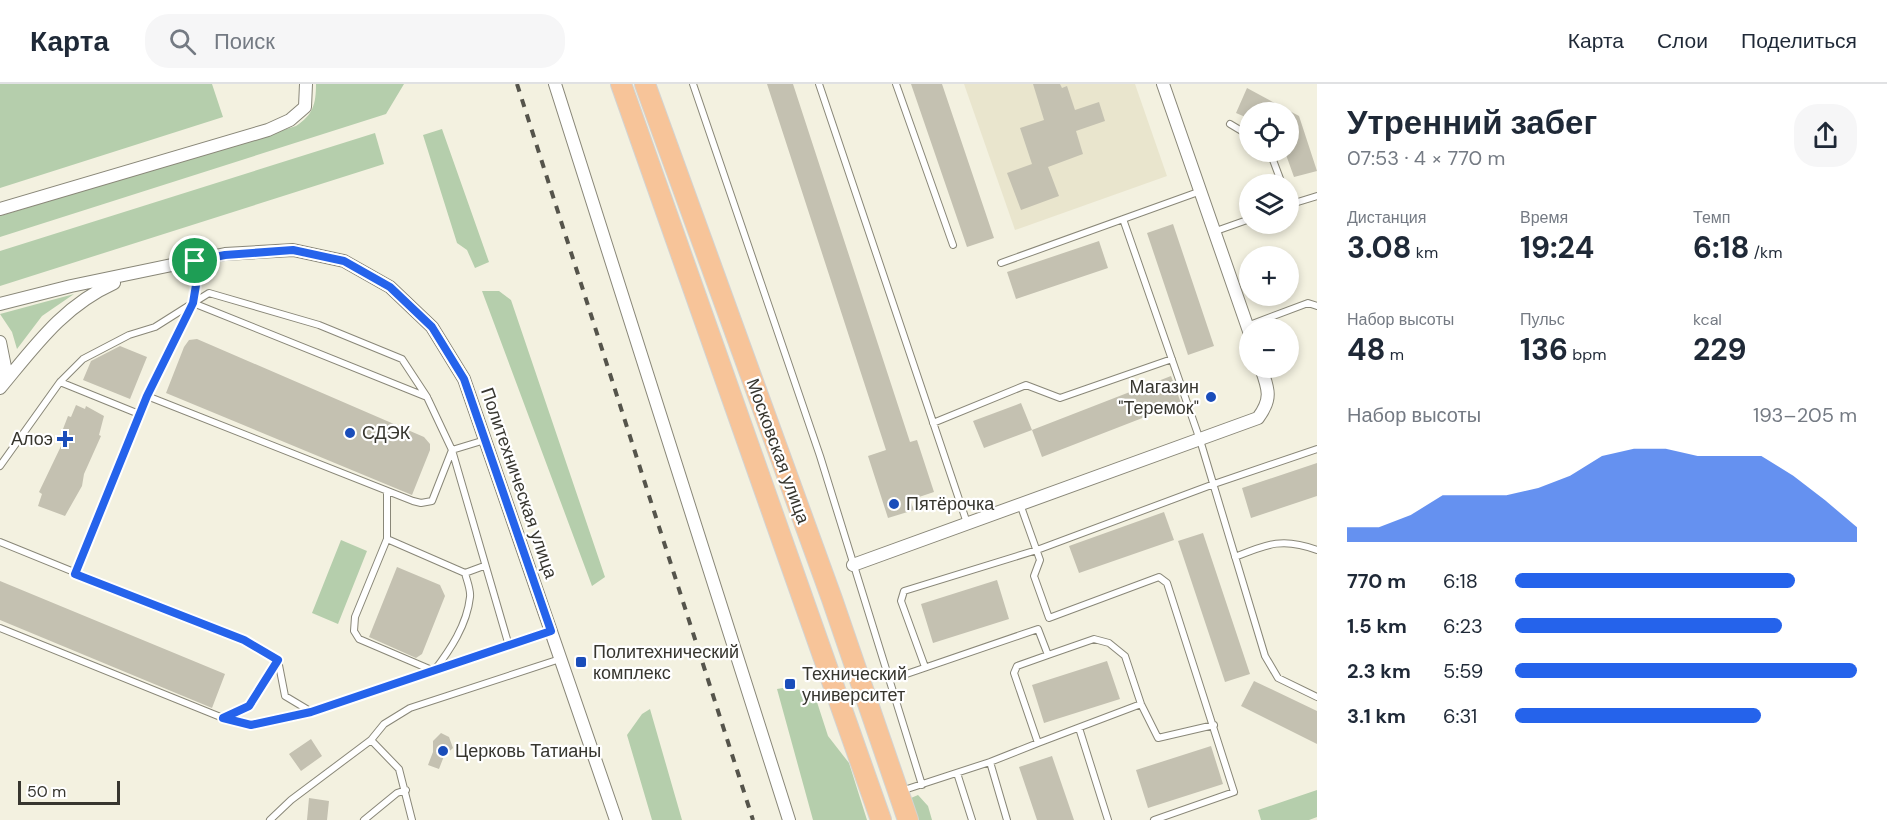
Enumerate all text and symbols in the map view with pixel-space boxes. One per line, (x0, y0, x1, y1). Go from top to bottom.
search box (145, 14, 565, 68)
text: Карта (30, 23, 109, 60)
icon: search (166, 25, 199, 58)
text: Поиск (214, 27, 275, 56)
text: Карта (1568, 27, 1624, 55)
text: Слои (1657, 27, 1708, 55)
text: Поделиться (1741, 27, 1857, 55)
text: Утренний забег (1347, 101, 1597, 144)
map controls (1239, 102, 1299, 378)
button: locate (1239, 102, 1299, 162)
button: share (1794, 104, 1857, 167)
text: 07:53 · 4 × 770 m (1347, 145, 1505, 171)
button: layers (1239, 174, 1299, 234)
text: Дистанция (1347, 207, 1426, 228)
text: Время (1520, 207, 1568, 228)
text: Темп (1693, 207, 1730, 228)
text: 3.08 (1347, 228, 1412, 267)
text: 19:24 (1520, 228, 1594, 267)
text: 6:18 (1693, 228, 1750, 267)
pin (169, 235, 220, 286)
text: km (1412, 242, 1438, 263)
text: /km (1750, 242, 1782, 263)
icon: arrive (178, 244, 211, 277)
button: + (1239, 246, 1299, 306)
text: Набор высоты (1347, 309, 1454, 330)
text: Пульс (1520, 309, 1565, 330)
text: kcal (1693, 309, 1722, 330)
button: − (1239, 318, 1299, 378)
text: 48 (1347, 330, 1386, 369)
text: 136 (1520, 330, 1568, 369)
text: 229 (1693, 330, 1747, 369)
text: m (1386, 344, 1404, 365)
text: bpm (1568, 344, 1607, 365)
street label: Московская улица (741, 375, 816, 528)
place label: Магазин "Теремок" (1118, 375, 1199, 420)
street label: Политехническая улица (475, 384, 563, 583)
marker: Магазин "Теремок" (1204, 390, 1218, 404)
text: Набор высоты (1347, 402, 1481, 428)
text: 193–205 m (1753, 402, 1857, 428)
place label: СДЭК (362, 421, 411, 445)
marker: СДЭК (343, 426, 357, 440)
place label: Алоэ (11, 427, 53, 451)
marker: Алоэ (58, 432, 72, 446)
place label: Пятёрочка (906, 492, 995, 516)
marker: Пятёрочка (887, 497, 901, 511)
text: 770 m (1347, 568, 1406, 594)
text: 6:18 (1443, 568, 1478, 594)
text: 1.5 km (1347, 613, 1407, 639)
text: 6:23 (1443, 613, 1483, 639)
place label: Политехнический комплекс (593, 640, 739, 685)
marker: Политехнический комплекс (574, 655, 588, 669)
text: 2.3 km (1347, 658, 1411, 684)
text: 5:59 (1443, 658, 1483, 684)
place label: Технический университет (802, 662, 907, 707)
marker: Технический университет (783, 677, 797, 691)
text: 3.1 km (1347, 703, 1406, 729)
text: 6:31 (1443, 703, 1477, 729)
place label: Церковь Татианы (455, 739, 601, 763)
marker: Церковь Татианы (436, 744, 450, 758)
scale bar (18, 778, 120, 806)
text: 50 m (27, 781, 66, 802)

